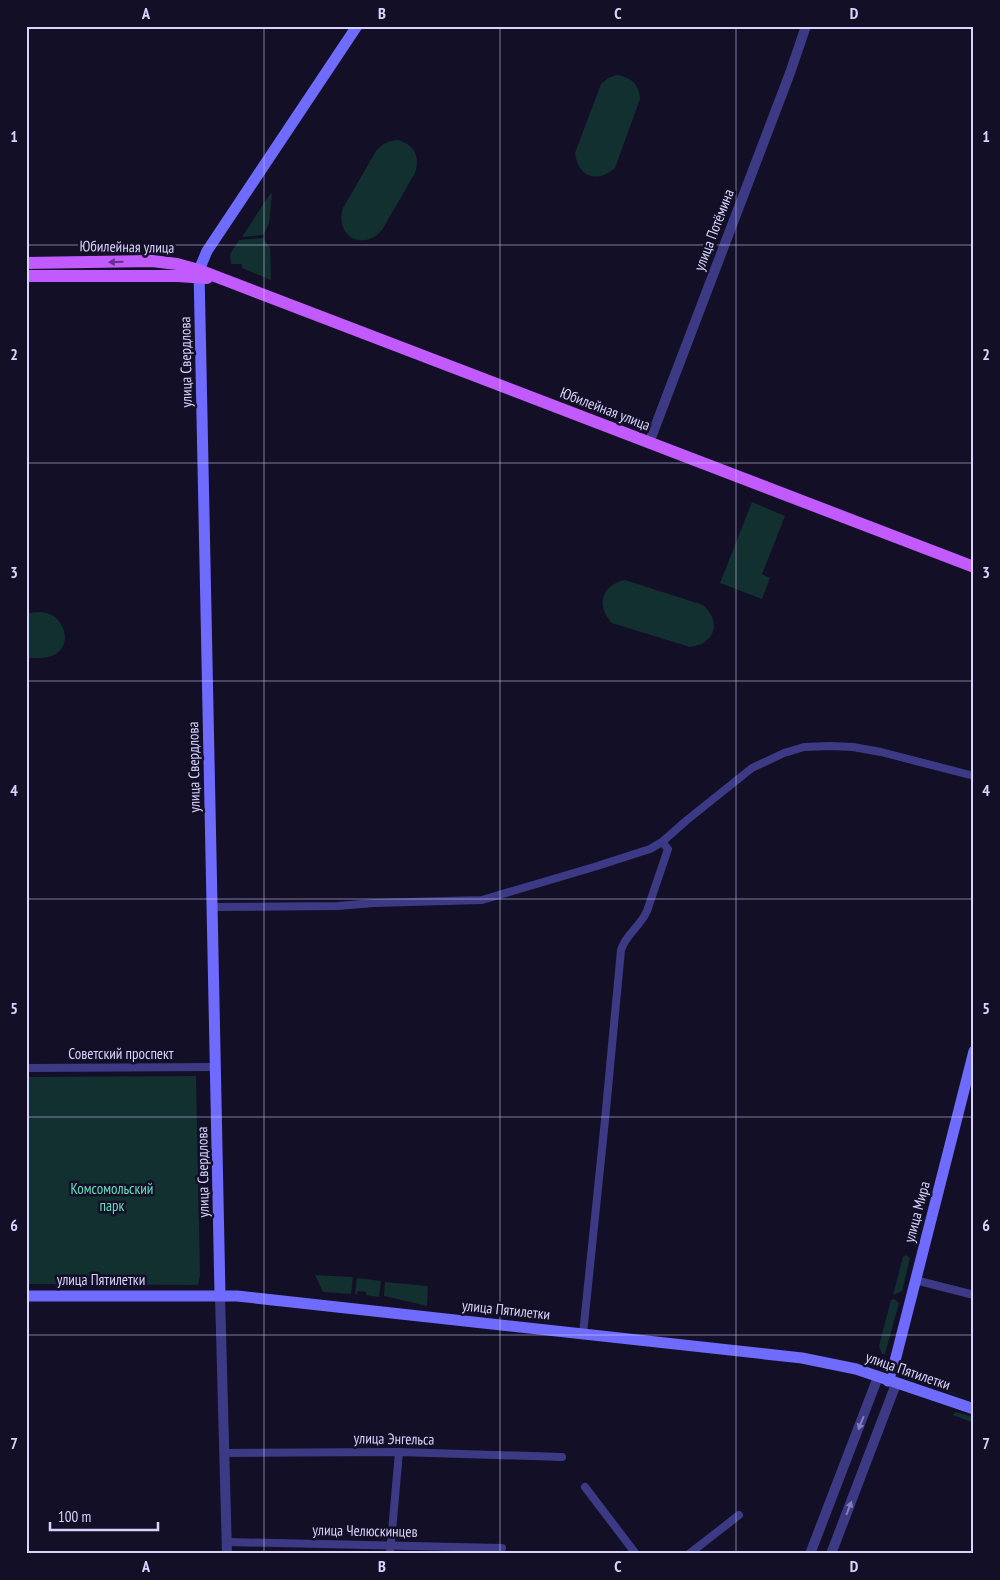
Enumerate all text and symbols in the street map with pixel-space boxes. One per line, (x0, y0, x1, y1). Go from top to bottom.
text: A (141, 3, 151, 23)
text: B (378, 3, 386, 23)
text: C (614, 3, 622, 23)
text: D (850, 3, 859, 23)
text: 1 (10, 126, 18, 146)
text: 1 (982, 126, 990, 146)
street label: улица Потёмина (689, 186, 738, 273)
street label: Юбилейная улица (79, 236, 175, 257)
one-way arrow (108, 258, 124, 266)
street label: улица Свердлова (175, 316, 196, 408)
text: 2 (10, 344, 18, 364)
text: 2 (982, 344, 990, 364)
street label: Юбилейная улица (557, 383, 653, 434)
text: 3 (10, 562, 18, 582)
text: 3 (982, 562, 990, 582)
street label: улица Свердлова (183, 721, 204, 813)
text: 4 (10, 780, 18, 800)
text: 4 (982, 780, 990, 800)
text: 5 (10, 998, 18, 1018)
text: 5 (982, 998, 990, 1018)
street label: Советский проспект (68, 1044, 174, 1063)
street label: улица Свердлова (192, 1126, 213, 1218)
park label: Комсомольский парк (71, 1179, 153, 1215)
street label: улица Мира (899, 1179, 934, 1245)
text: 6 (10, 1215, 18, 1235)
text: 6 (982, 1215, 990, 1235)
street label: улица Пятилетки (57, 1270, 145, 1289)
street label: улица Пятилетки (461, 1295, 551, 1324)
street label: улица Пятилетки (863, 1347, 953, 1394)
one-way arrow (856, 1416, 864, 1430)
street label: улица Энгельса (354, 1428, 434, 1449)
text: 7 (10, 1433, 18, 1453)
text: 7 (982, 1433, 990, 1453)
scale bar (50, 1500, 158, 1532)
one-way arrow (845, 1501, 853, 1515)
text: 100 m (58, 1507, 91, 1526)
street label: улица Челюскинцев (312, 1520, 418, 1541)
text: A (141, 1556, 151, 1576)
text: B (378, 1556, 386, 1576)
text: C (614, 1556, 622, 1576)
text: D (850, 1556, 859, 1576)

